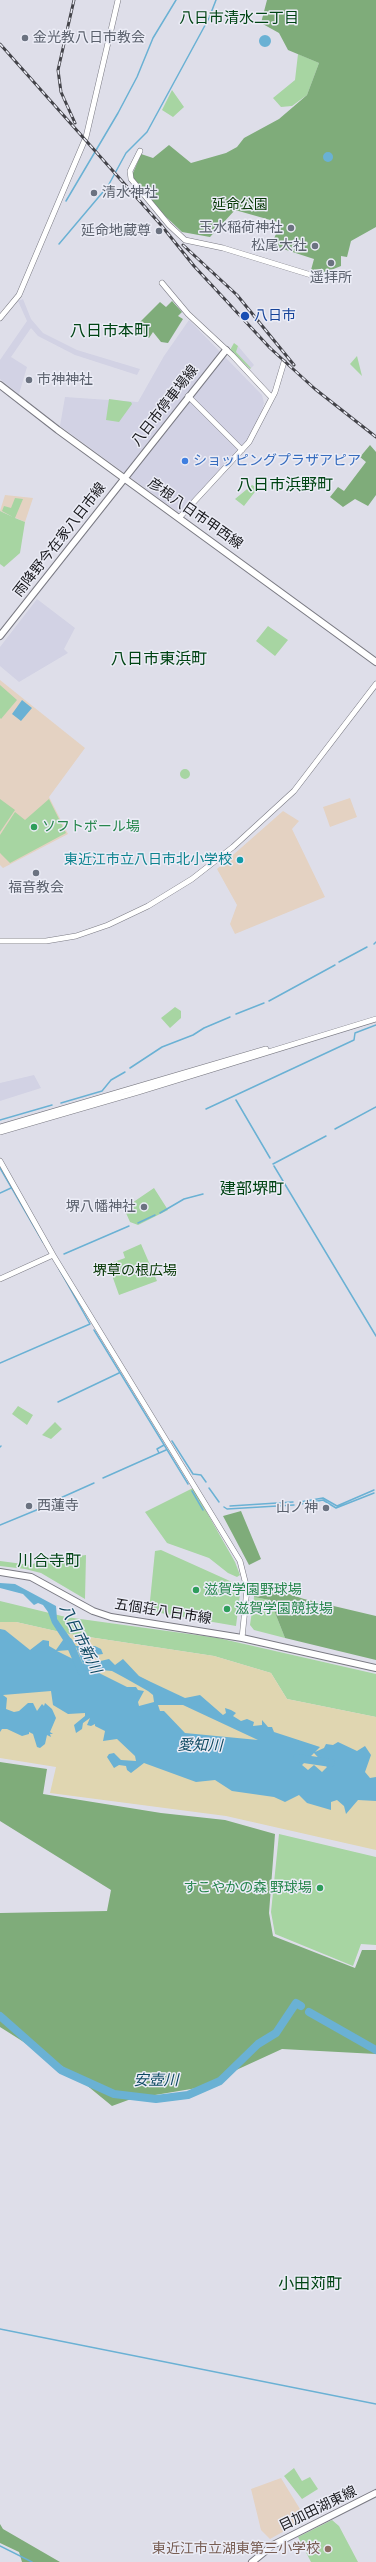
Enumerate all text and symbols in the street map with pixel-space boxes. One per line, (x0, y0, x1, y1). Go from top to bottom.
district label: 八日市清水二丁目 (179, 10, 299, 28)
place label: 金光教八日市教会 (33, 30, 145, 46)
marker: 金光教八日市教会 (20, 33, 30, 43)
place label: 清水神社 (102, 185, 158, 201)
marker: 清水神社 (89, 188, 99, 198)
park label: 延命公園 (212, 197, 268, 213)
place label: 玉水稲荷神社 (199, 220, 283, 236)
place label: 延命地蔵尊 (81, 223, 151, 239)
marker: 玉水稲荷神社 (286, 223, 296, 233)
marker: 延命地蔵尊 (154, 226, 164, 236)
place label: 松尾大社 (251, 238, 307, 254)
marker: 松尾大社 (310, 241, 320, 251)
marker: 遥拝所 (326, 258, 336, 268)
place label: 遥拝所 (310, 270, 352, 286)
place label: 八日市 (254, 308, 296, 324)
marker: 八日市 (239, 310, 251, 322)
district label: 八日市本町 (70, 322, 150, 342)
street label: 八日市停車場線 (128, 362, 202, 450)
place label: 市神神社 (37, 372, 93, 388)
marker: 市神神社 (24, 375, 34, 385)
place label: ショッピングプラザアピア (193, 453, 361, 469)
marker: ショッピングプラザアピア (180, 456, 190, 466)
street label: 彦根八日市甲西線 (144, 475, 246, 553)
district label: 八日市浜野町 (237, 476, 333, 496)
street label: 雨降野今在家八日市線 (10, 480, 110, 600)
district label: 八日市東浜町 (111, 650, 207, 670)
place label: ソフトボール場 (42, 819, 140, 835)
marker: ソフトボール場 (29, 822, 39, 832)
place label: 東近江市立八日市北小学校 (64, 852, 232, 868)
marker: 東近江市立八日市北小学校 (235, 855, 245, 865)
marker: 福音教会 (31, 868, 41, 878)
place label: 福音教会 (8, 880, 64, 896)
district label: 建部堺町 (220, 1180, 284, 1200)
place label: 堺八幡神社 (66, 1199, 136, 1215)
marker: 堺八幡神社 (139, 1202, 149, 1212)
park label: 堺草の根広場 (93, 1263, 177, 1279)
place label: 西蓮寺 (37, 1498, 79, 1514)
place label: 山ノ神 (276, 1500, 318, 1516)
marker: 西蓮寺 (24, 1501, 34, 1511)
marker: 山ノ神 (321, 1503, 331, 1513)
district label: 川合寺町 (17, 1552, 81, 1572)
place label: 滋賀学園野球場 (204, 1582, 302, 1598)
marker: 滋賀学園野球場 (191, 1585, 201, 1595)
street label: 五個荘八日市線 (113, 1596, 213, 1628)
water label: 八日市新川 (55, 1601, 105, 1677)
place label: 滋賀学園競技場 (235, 1601, 333, 1617)
marker: 滋賀学園競技場 (222, 1604, 232, 1614)
water label: 愛知川 (177, 1737, 223, 1755)
place label: すこやかの森 野球場 (183, 1880, 312, 1896)
marker: すこやかの森 野球場 (315, 1883, 325, 1893)
water label: 安壺川 (134, 2072, 178, 2090)
district label: 小田苅町 (278, 2275, 342, 2295)
street label: 目加田湖東線 (277, 2483, 359, 2535)
place label: 東近江市立湖東第三小学校 (152, 2541, 320, 2557)
marker: 東近江市立湖東第三小学校 (323, 2544, 333, 2554)

